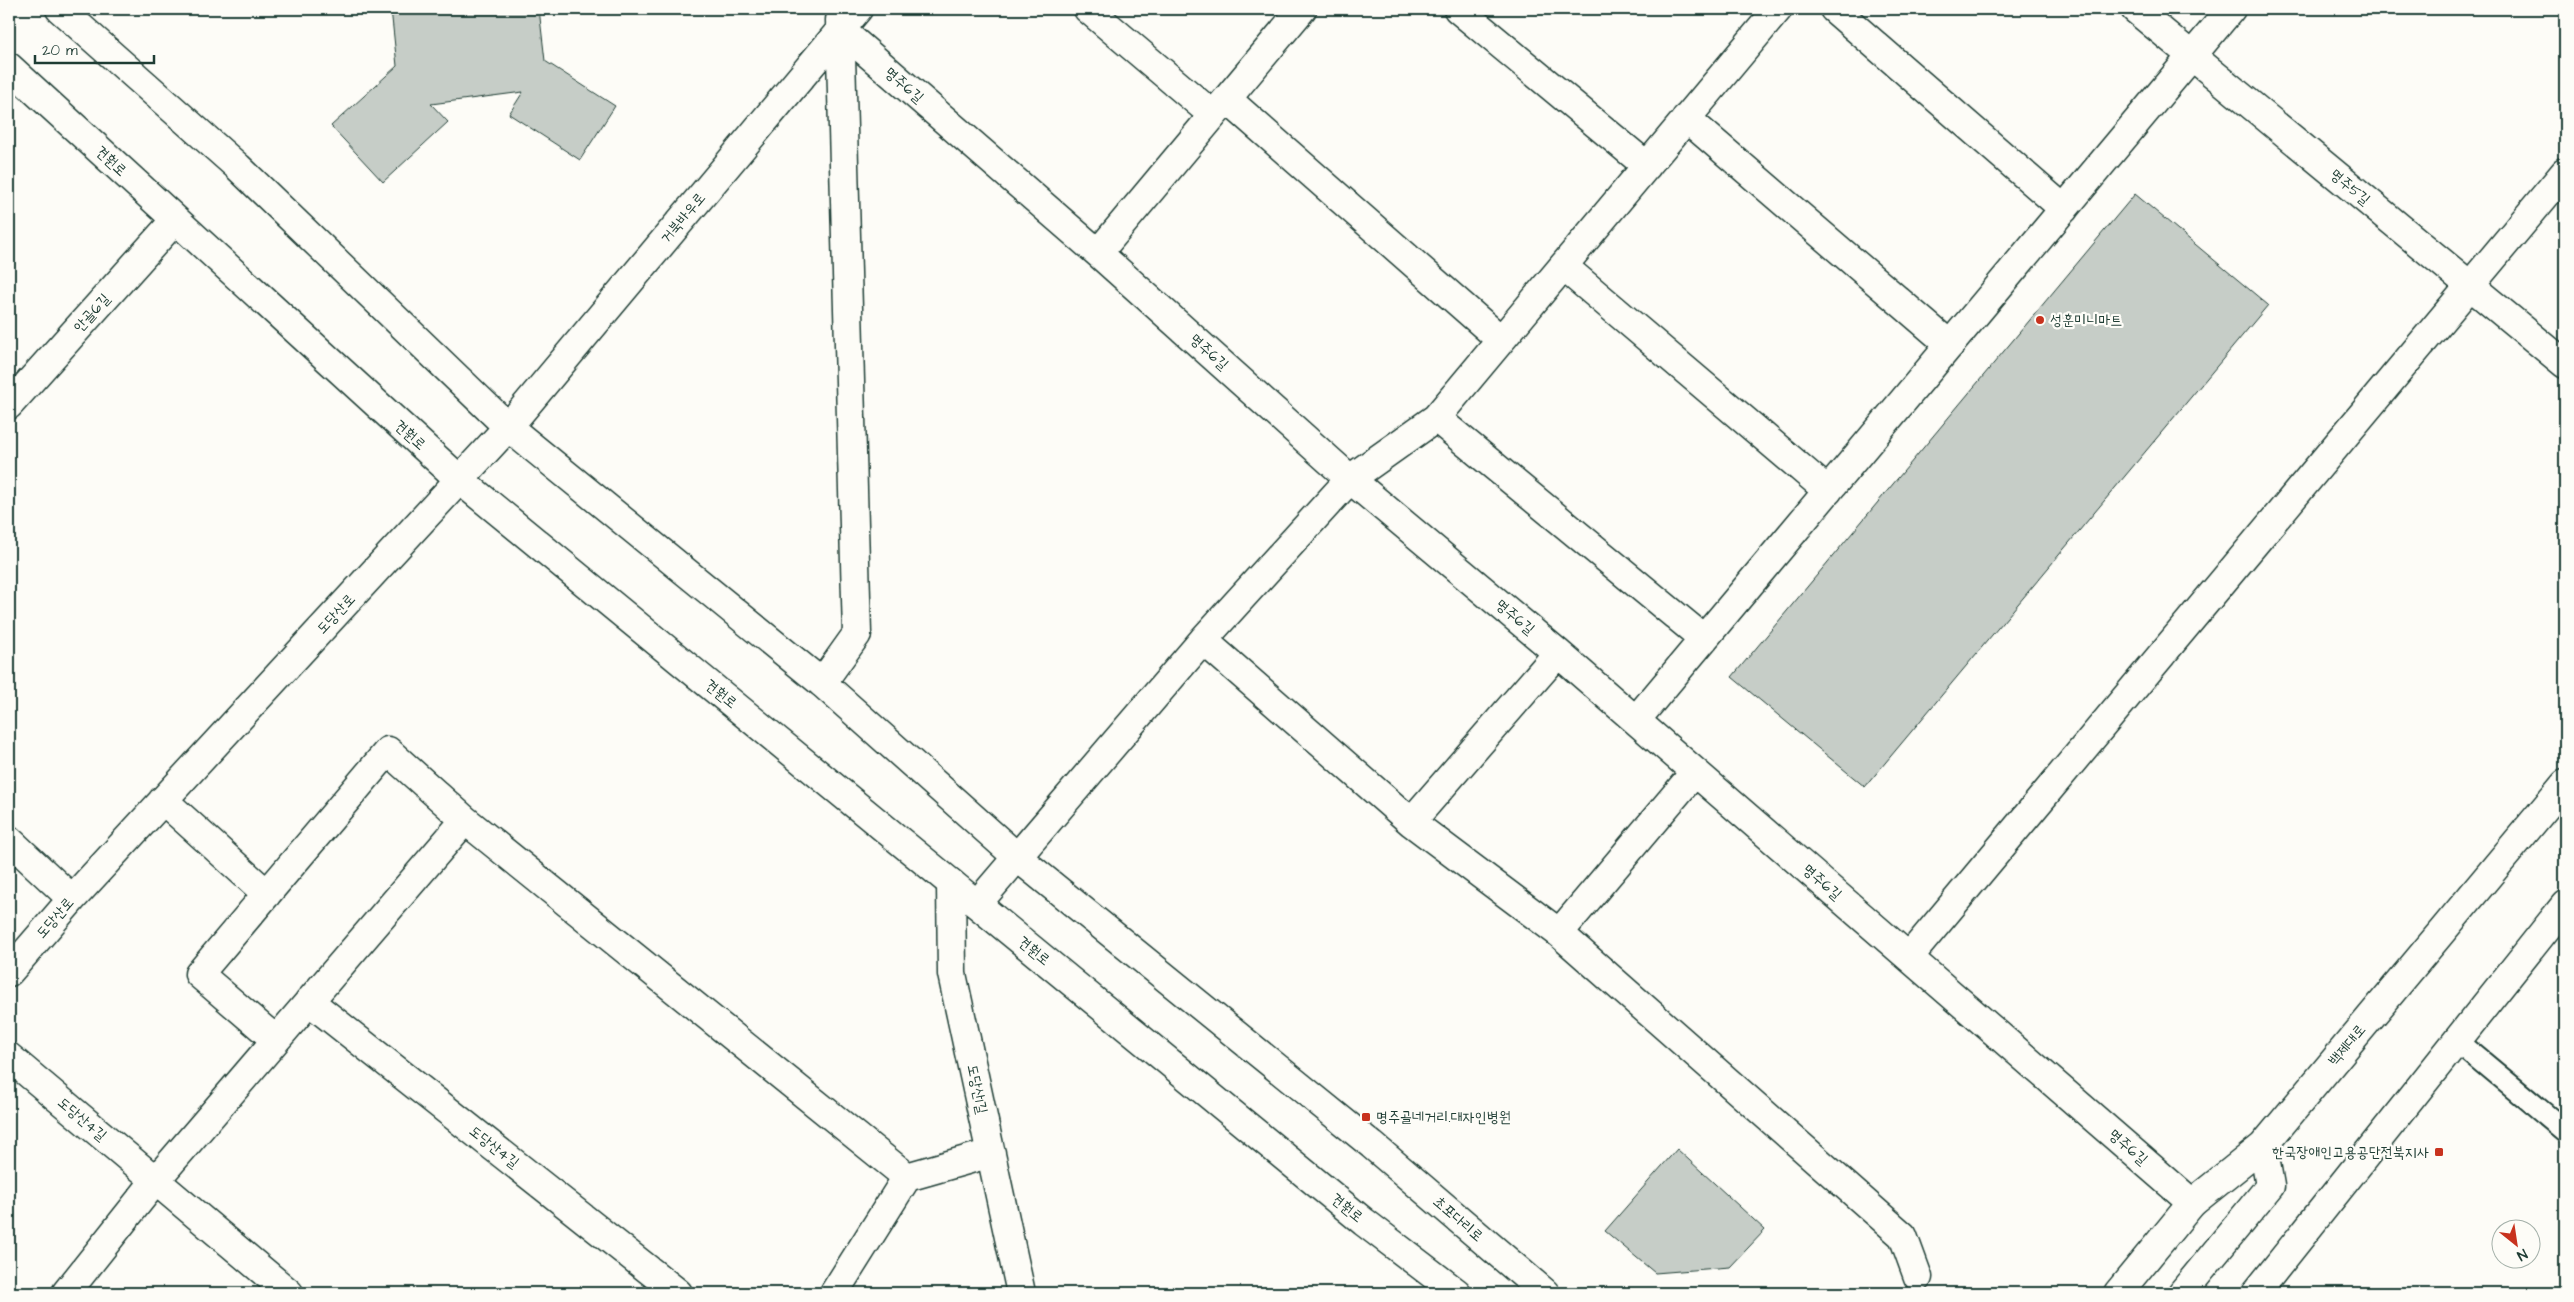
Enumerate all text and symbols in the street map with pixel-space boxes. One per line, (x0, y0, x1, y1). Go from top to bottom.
scale bar (35, 32, 154, 64)
text: 20 m (42, 40, 78, 61)
street label: 명주6길 (880, 62, 928, 108)
street label: 견훤로 (91, 141, 131, 181)
street label: 명주5길 (2325, 164, 2375, 210)
street label: 거북바우로 (656, 188, 710, 248)
street label: 안골6길 (69, 289, 115, 337)
place label: 성훈미니마트 (2050, 310, 2122, 331)
marker: 성훈미니마트 (2034, 314, 2046, 326)
street label: 명주6길 (1185, 329, 1233, 375)
street label: 견훤로 (390, 415, 430, 455)
street label: 도당산로 (312, 589, 360, 639)
street label: 명주6길 (1491, 594, 1539, 640)
street label: 견훤로 (700, 674, 742, 714)
street label: 명주6길 (1798, 859, 1846, 905)
street label: 도당산로 (31, 893, 79, 943)
street label: 견훤로 (1013, 931, 1055, 971)
street label: 백제대로 (2323, 1020, 2371, 1070)
street label: 도당산1길 (962, 1062, 992, 1116)
street label: 도당산4길 (53, 1092, 111, 1146)
place label: 명주골네거리.대자인병원 (1376, 1107, 1511, 1128)
marker: 명주골네거리.대자인병원 (1360, 1111, 1372, 1123)
street label: 도당산4길 (464, 1121, 524, 1173)
street label: 명주6길 (2104, 1124, 2152, 1170)
place label: 한국장애인고용공단전북지사 (2272, 1142, 2429, 1163)
marker: 한국장애인고용공단전북지사 (2433, 1146, 2445, 1158)
street label: 견훤로 (1326, 1188, 1368, 1228)
street label: 초포다리로 (1428, 1191, 1488, 1247)
north arrow (2492, 1220, 2542, 1270)
text: N (2513, 1244, 2531, 1265)

